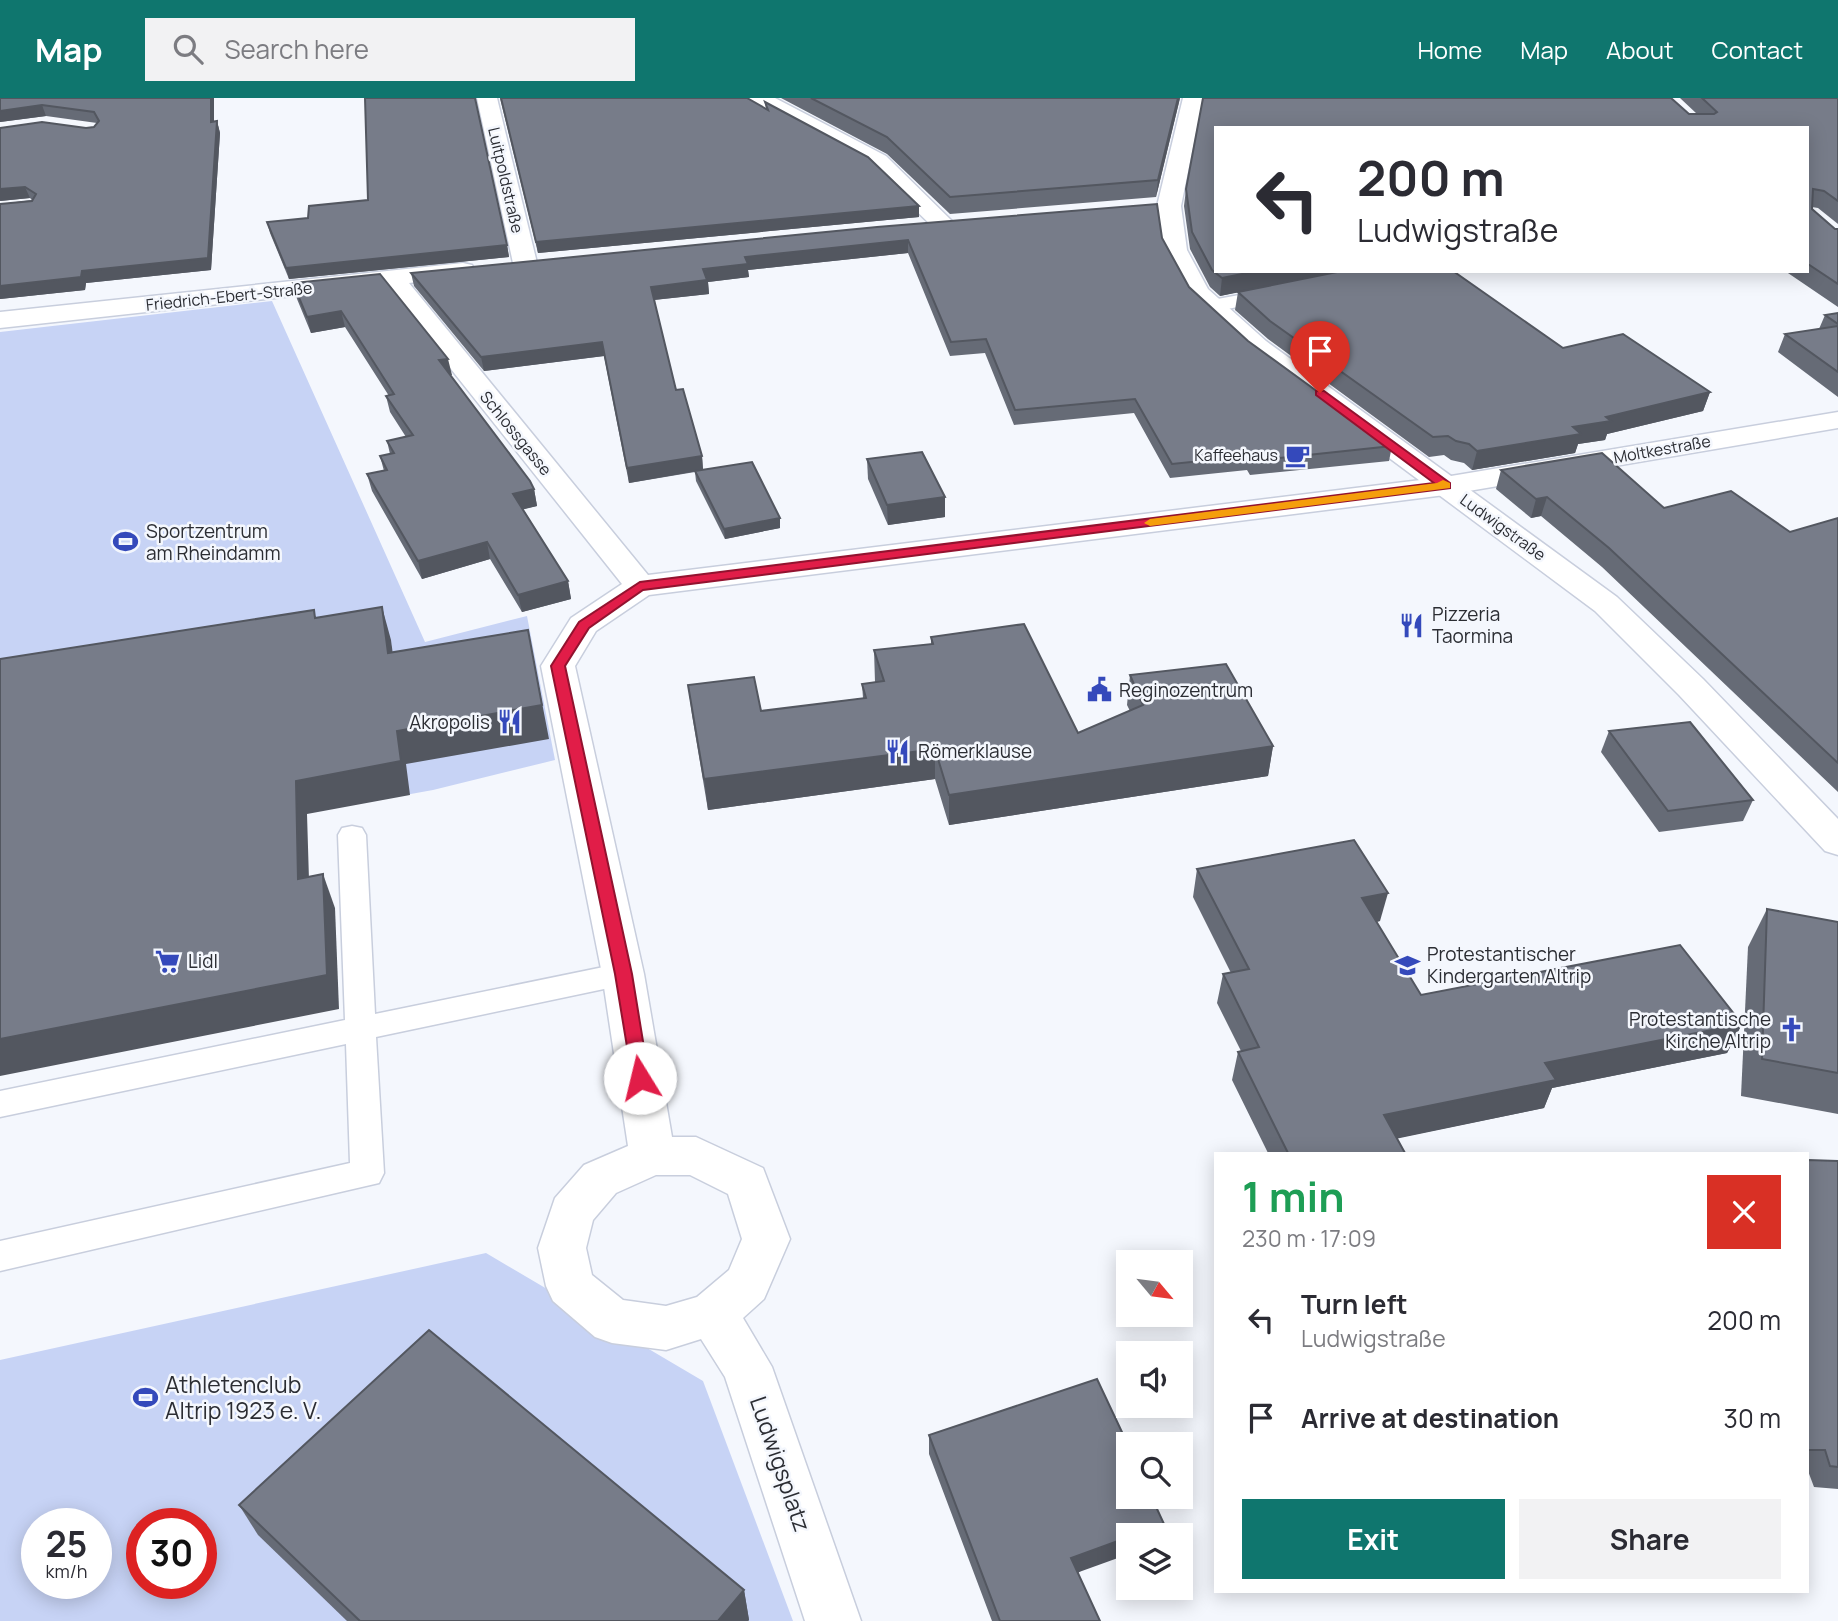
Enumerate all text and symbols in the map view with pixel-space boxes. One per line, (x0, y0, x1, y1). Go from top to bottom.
search box (145, 18, 635, 81)
text: Map (35, 27, 103, 72)
icon: search (169, 30, 207, 68)
text: Search here (225, 31, 369, 67)
text: Home (1417, 33, 1482, 66)
text: Map (1520, 33, 1568, 66)
text: About (1606, 33, 1674, 66)
text: Contact (1712, 33, 1803, 66)
street label: Luitpoldstraße (483, 125, 529, 235)
text: 200 m (1357, 144, 1505, 211)
icon: left (1242, 154, 1333, 245)
text: Ludwigstraße (1357, 208, 1558, 252)
street label: Friedrich-Ebert-Straße (145, 276, 313, 316)
pin (1290, 321, 1350, 393)
icon: arrive (1301, 332, 1339, 370)
street label: Schlossgasse (475, 386, 557, 480)
street label: Moltkestraße (1612, 430, 1712, 468)
cafe icon: Kaffeehaus (1284, 441, 1312, 469)
place label: Kaffeehaus (1194, 444, 1278, 466)
street label: Ludwigstraße (1456, 489, 1550, 565)
place label: Sportzentrum am Rheindamm (146, 518, 281, 566)
sports icon: Sportzentrum am Rheindamm (112, 528, 140, 556)
place label: Pizzeria Taormina (1432, 601, 1513, 649)
restaurant icon: Pizzeria Taormina (1398, 611, 1426, 639)
public building icon: Reginozentrum (1085, 676, 1113, 704)
place label: Reginozentrum (1119, 677, 1253, 703)
restaurant icon: Akropolis (496, 708, 524, 736)
place label: Akropolis (409, 709, 490, 735)
restaurant icon: Römerklause (884, 737, 912, 765)
place label: Römerklause (918, 738, 1032, 764)
place label: Protestantischer Kindergarten Altrip (1427, 941, 1591, 989)
supermarket icon: Lidl (154, 947, 182, 975)
place label: Lidl (188, 948, 218, 974)
school or university icon: Protestantischer Kindergarten Altrip (1393, 951, 1421, 979)
place label: Protestantische Kirche Altrip (1629, 1006, 1771, 1054)
church icon: Protestantische Kirche Altrip (1777, 1016, 1805, 1044)
position arrow (603, 1041, 677, 1115)
text: 1 min (1242, 1167, 1345, 1225)
button: close (1707, 1175, 1781, 1249)
text: 230 m · 17:09 (1242, 1222, 1376, 1254)
north arrow (1116, 1250, 1194, 1326)
map controls (1116, 1250, 1193, 1600)
text: Turn left (1301, 1286, 1408, 1322)
icon: left (1242, 1301, 1280, 1339)
text: 200 m (1707, 1302, 1781, 1338)
text: Ludwigstraße (1301, 1322, 1446, 1354)
button: sound (1116, 1341, 1193, 1418)
place label: Athletenclub Altrip 1923 e. V. (165, 1368, 321, 1426)
sports icon: Athletenclub Altrip 1923 e. V. (131, 1384, 159, 1412)
street label: Ludwigsplatz (743, 1392, 819, 1535)
icon: arrive (1242, 1399, 1280, 1437)
text: Arrive at destination (1301, 1400, 1559, 1436)
text: 30 m (1724, 1400, 1781, 1436)
button: search (1116, 1432, 1193, 1509)
button: Exit (1242, 1499, 1505, 1579)
button: Share (1519, 1499, 1781, 1579)
speed limit sign: 30 (126, 1508, 217, 1599)
text: 25 (46, 1520, 87, 1568)
button: layers (1116, 1523, 1193, 1600)
text: km/h (46, 1559, 87, 1583)

